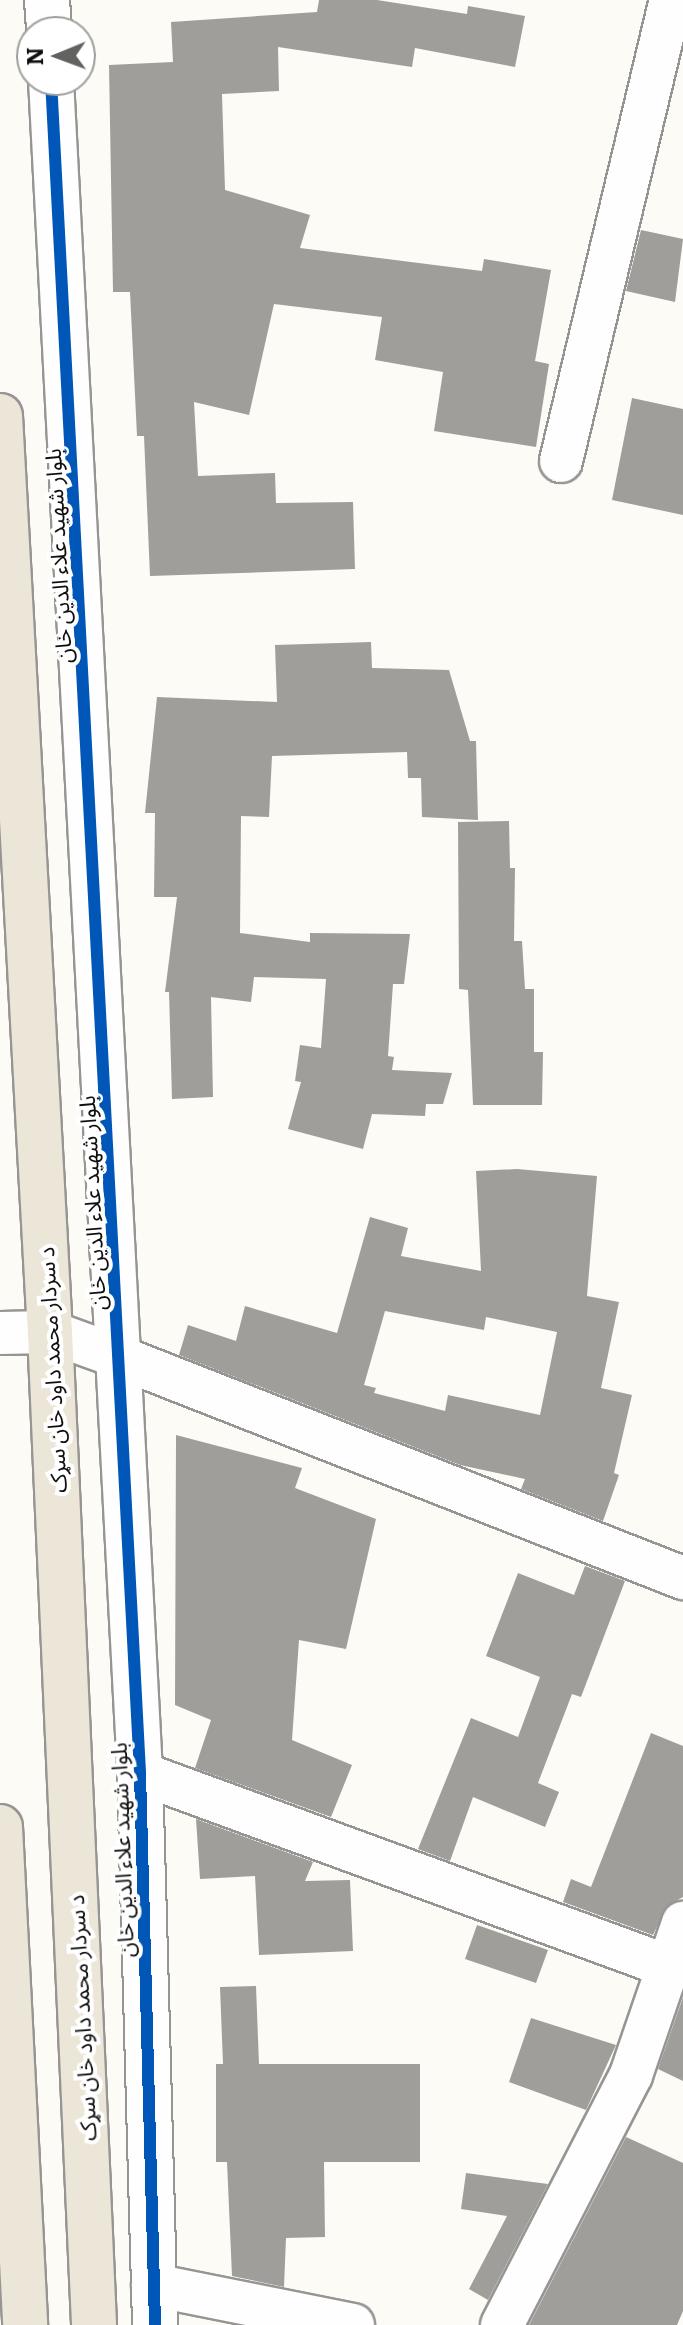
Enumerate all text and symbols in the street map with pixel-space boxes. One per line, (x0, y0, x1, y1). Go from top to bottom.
north arrow (16, 16, 96, 96)
text: N (17, 47, 50, 66)
street label: بلوار شهید علاء الدین خان (38, 448, 76, 664)
street label: بلوار شهید علاء الدین خان (72, 1095, 110, 1311)
street label: د سردار محمد داود خان سړک (31, 1246, 71, 1494)
street label: بلوار شهید علاء الدین خان (104, 1742, 138, 1958)
street label: د سردار محمد داود خان سړک (61, 1894, 101, 2142)

